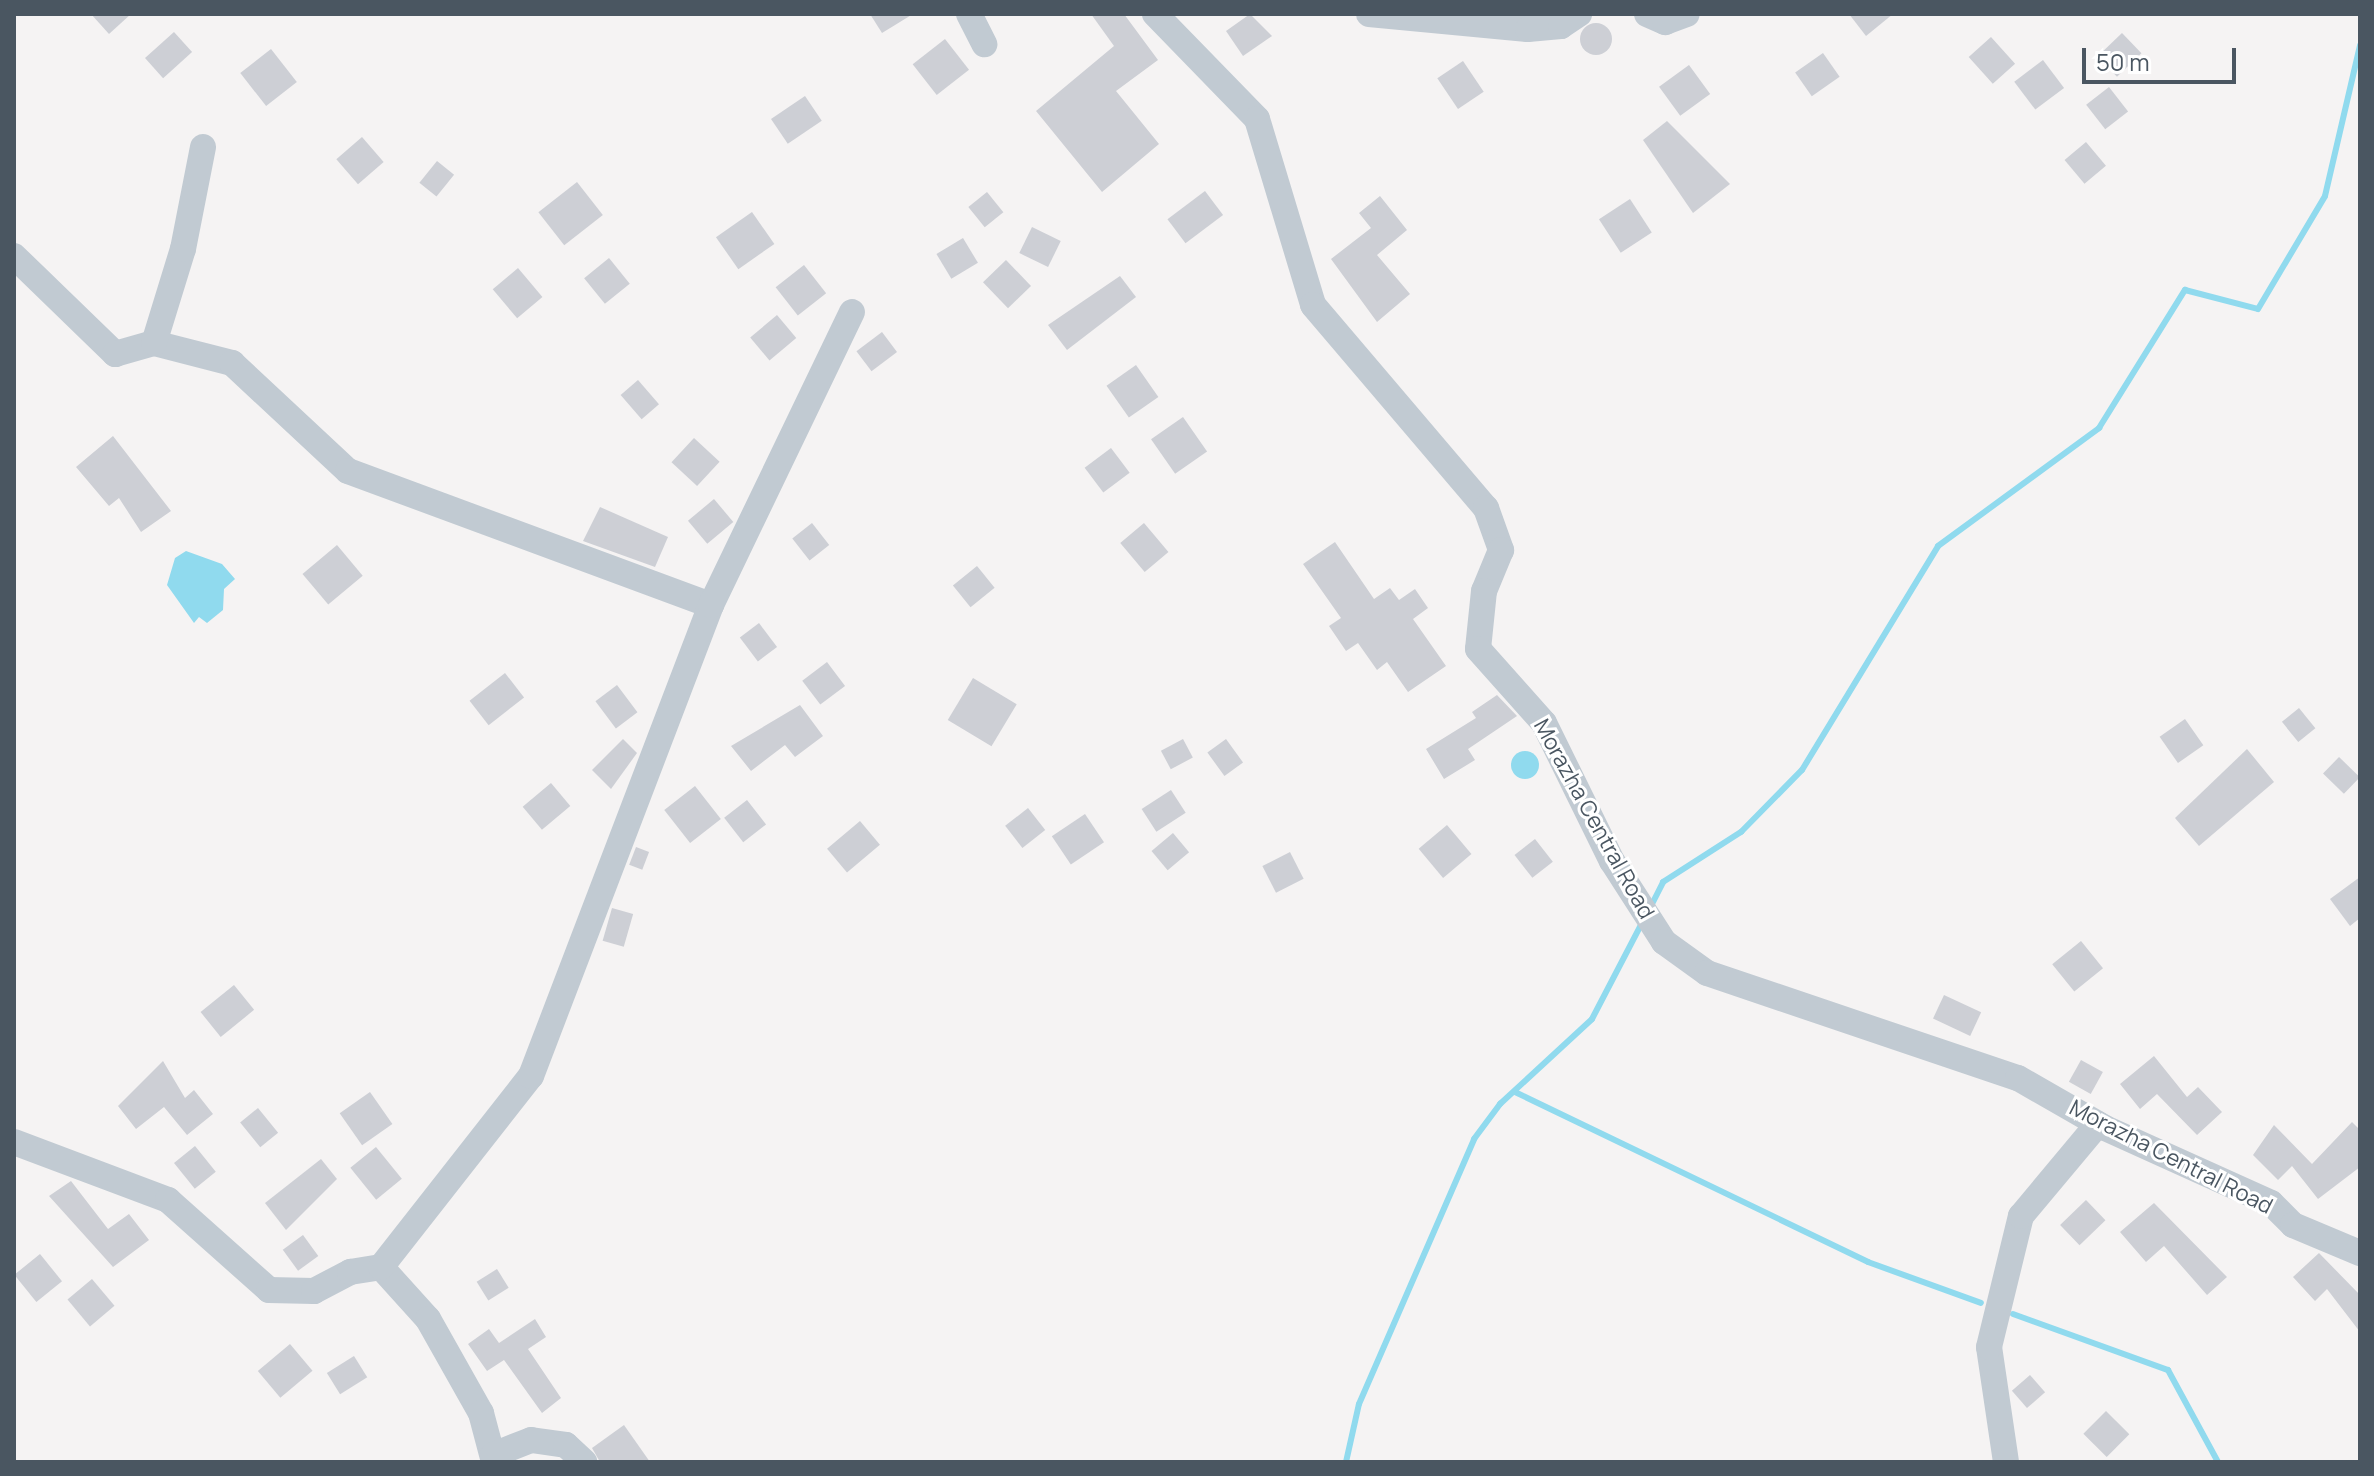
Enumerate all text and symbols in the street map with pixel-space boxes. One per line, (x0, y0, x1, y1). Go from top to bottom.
scale bar (2086, 32, 2240, 82)
text: 50 m (2096, 45, 2150, 78)
street label: Morazha Central Road (1528, 715, 1660, 923)
street label: Morazha Central Road (2065, 1094, 2277, 1220)

